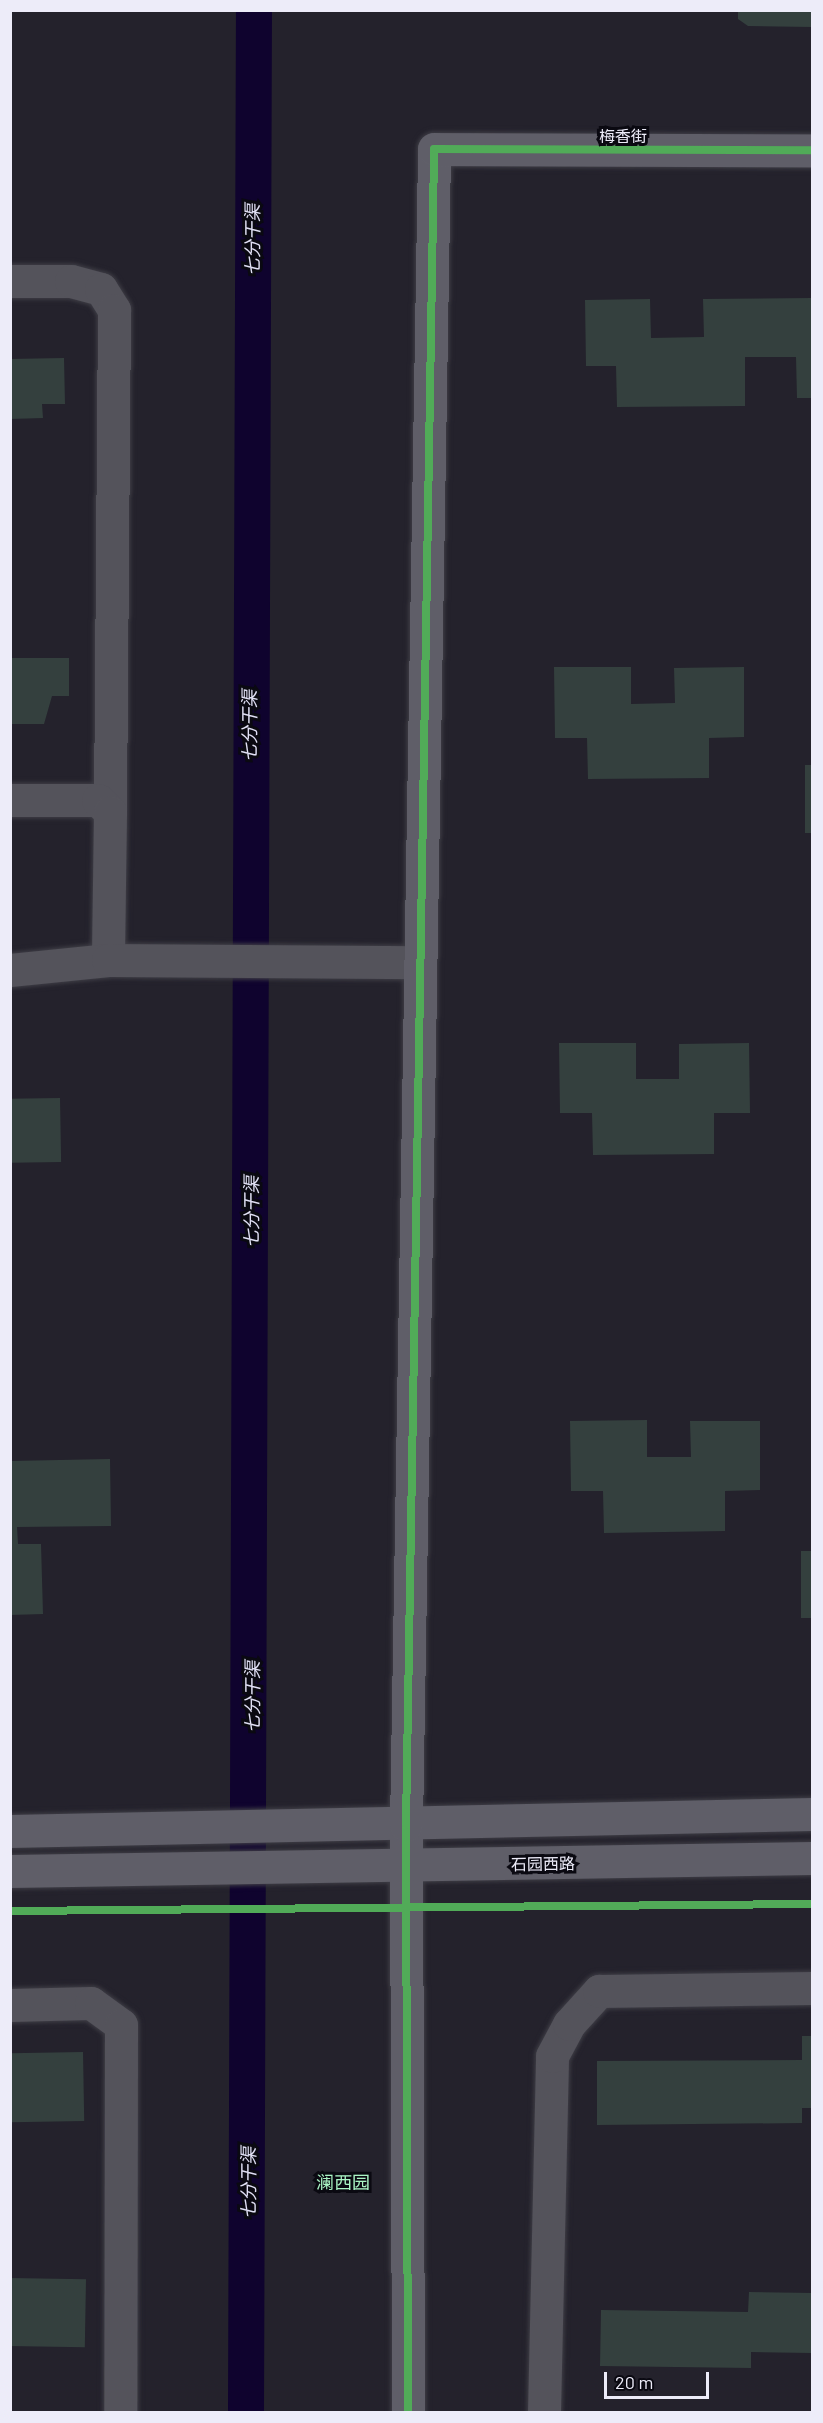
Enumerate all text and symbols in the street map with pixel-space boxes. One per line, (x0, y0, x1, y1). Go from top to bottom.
street label: 梅香街 (599, 126, 647, 146)
water label: 七分干渠 (241, 204, 263, 276)
water label: 七分干渠 (238, 690, 260, 762)
water label: 七分干渠 (240, 1176, 262, 1248)
water label: 七分干渠 (241, 1661, 263, 1733)
street label: 石园西路 (511, 1854, 575, 1874)
water label: 七分干渠 (237, 2147, 259, 2219)
district label: 澜西园 (316, 2171, 370, 2193)
scale bar (607, 2360, 712, 2398)
text: 20 m (615, 2371, 653, 2393)

